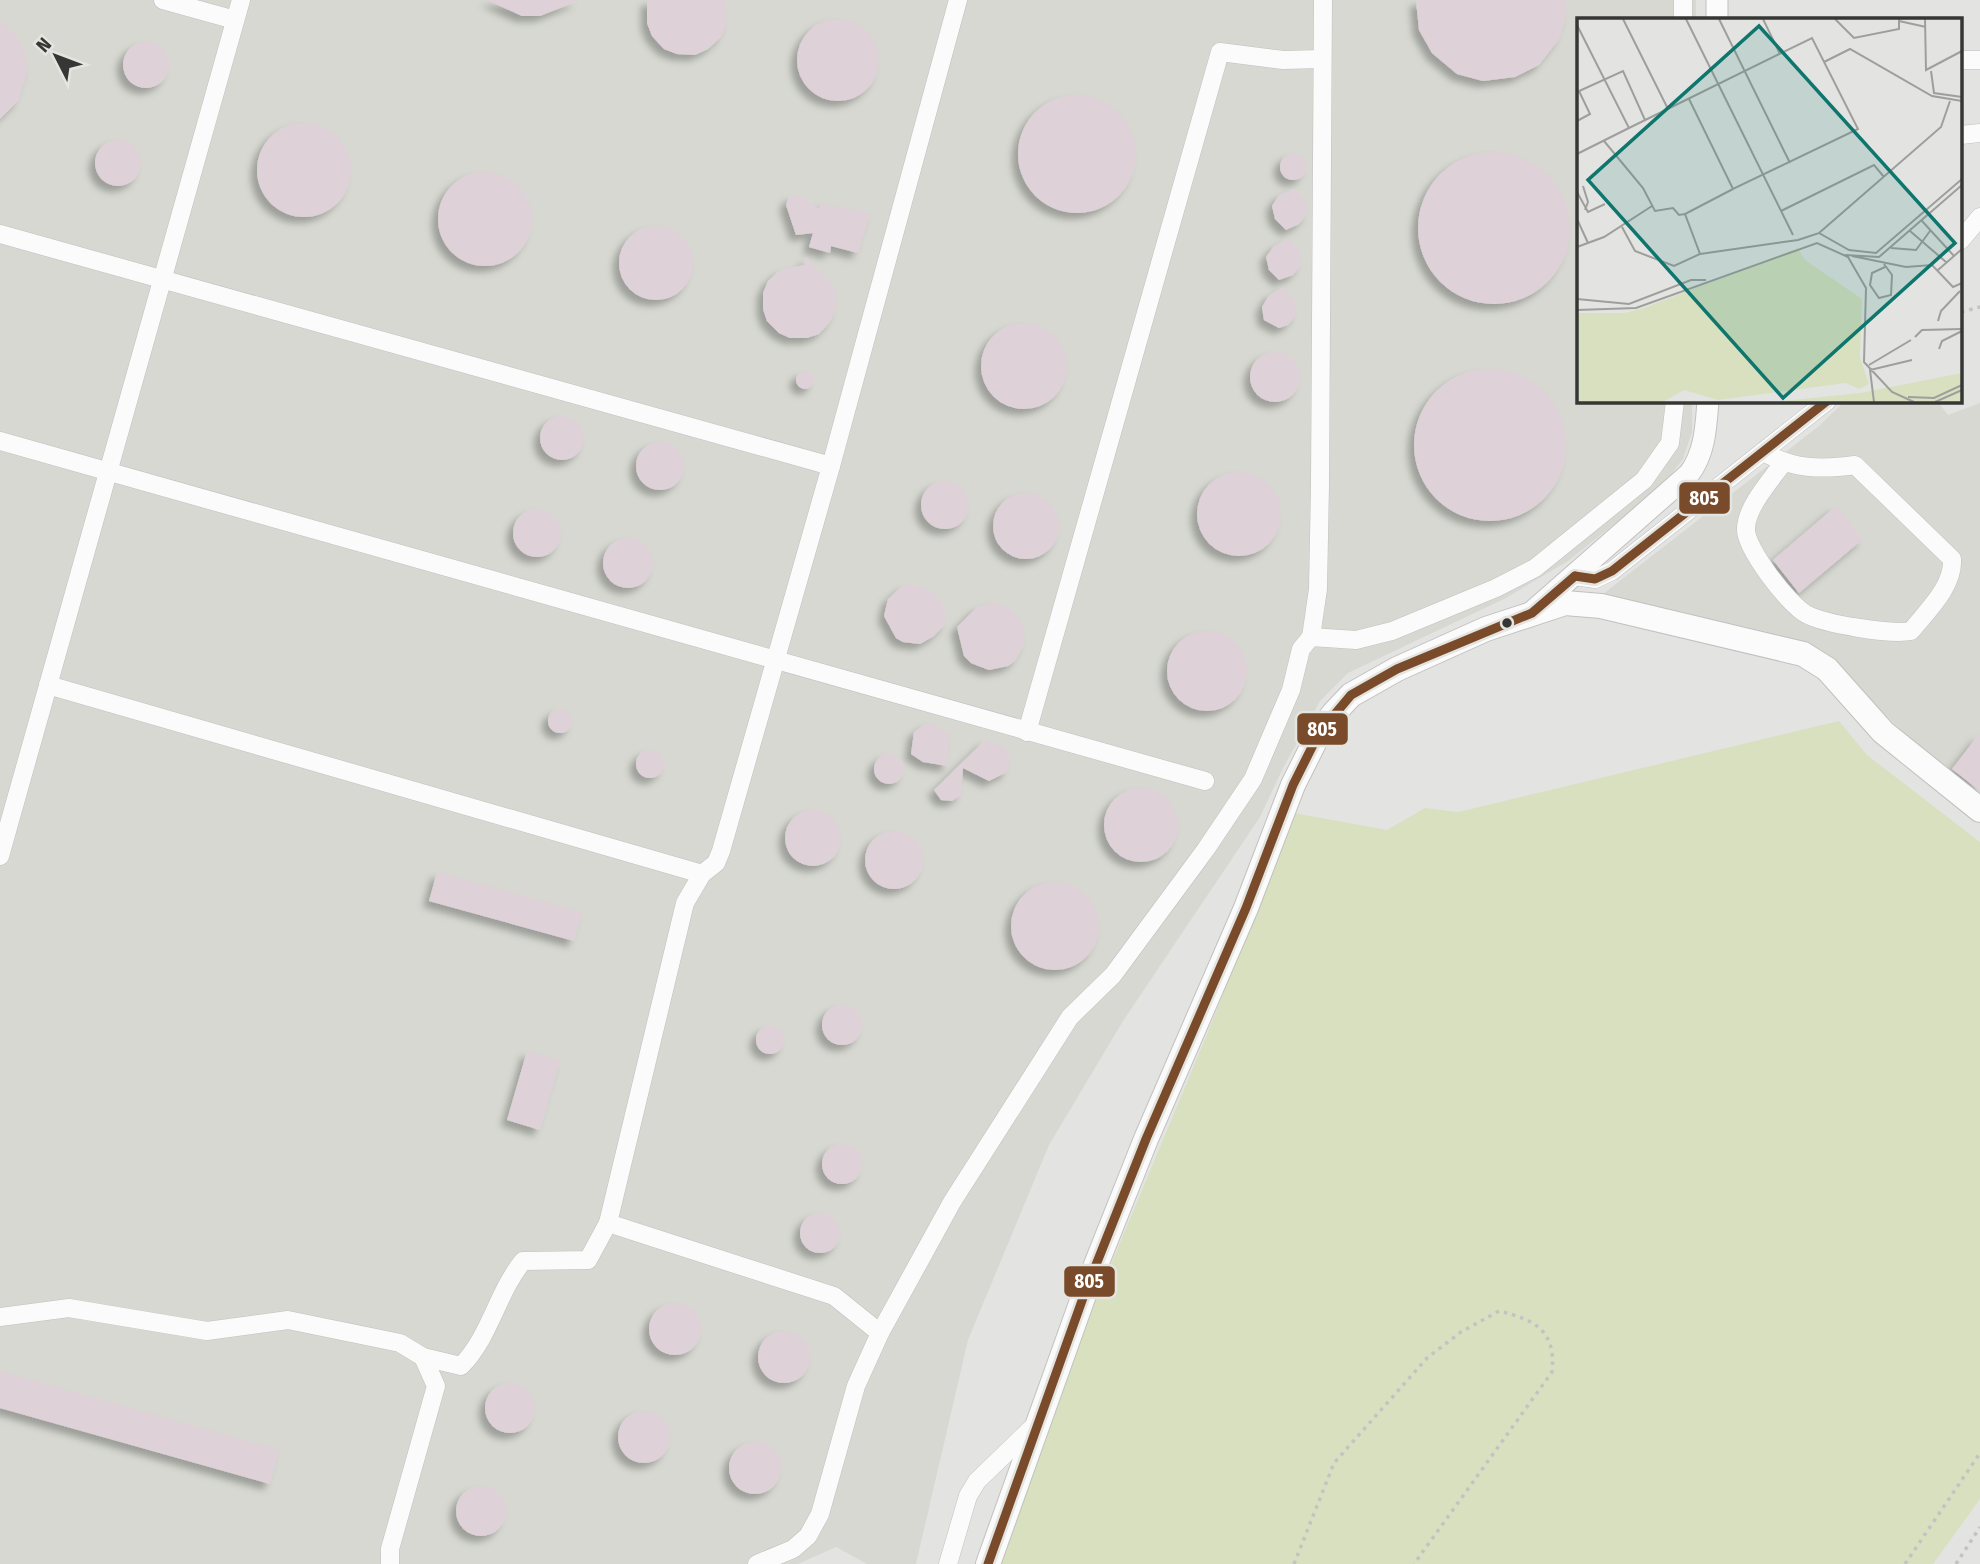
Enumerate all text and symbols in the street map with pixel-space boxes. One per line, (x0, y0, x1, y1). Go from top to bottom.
inset map (1577, 18, 1962, 402)
north arrow (21, 21, 91, 91)
text: N (31, 33, 56, 57)
line badge: 805 (1678, 481, 1731, 515)
text: 805 (1689, 487, 1719, 510)
unlabelled marker (1500, 616, 1514, 630)
line badge: 805 (1296, 712, 1349, 746)
text: 805 (1307, 718, 1337, 741)
line badge: 805 (1063, 1265, 1116, 1298)
text: 805 (1074, 1270, 1104, 1293)

